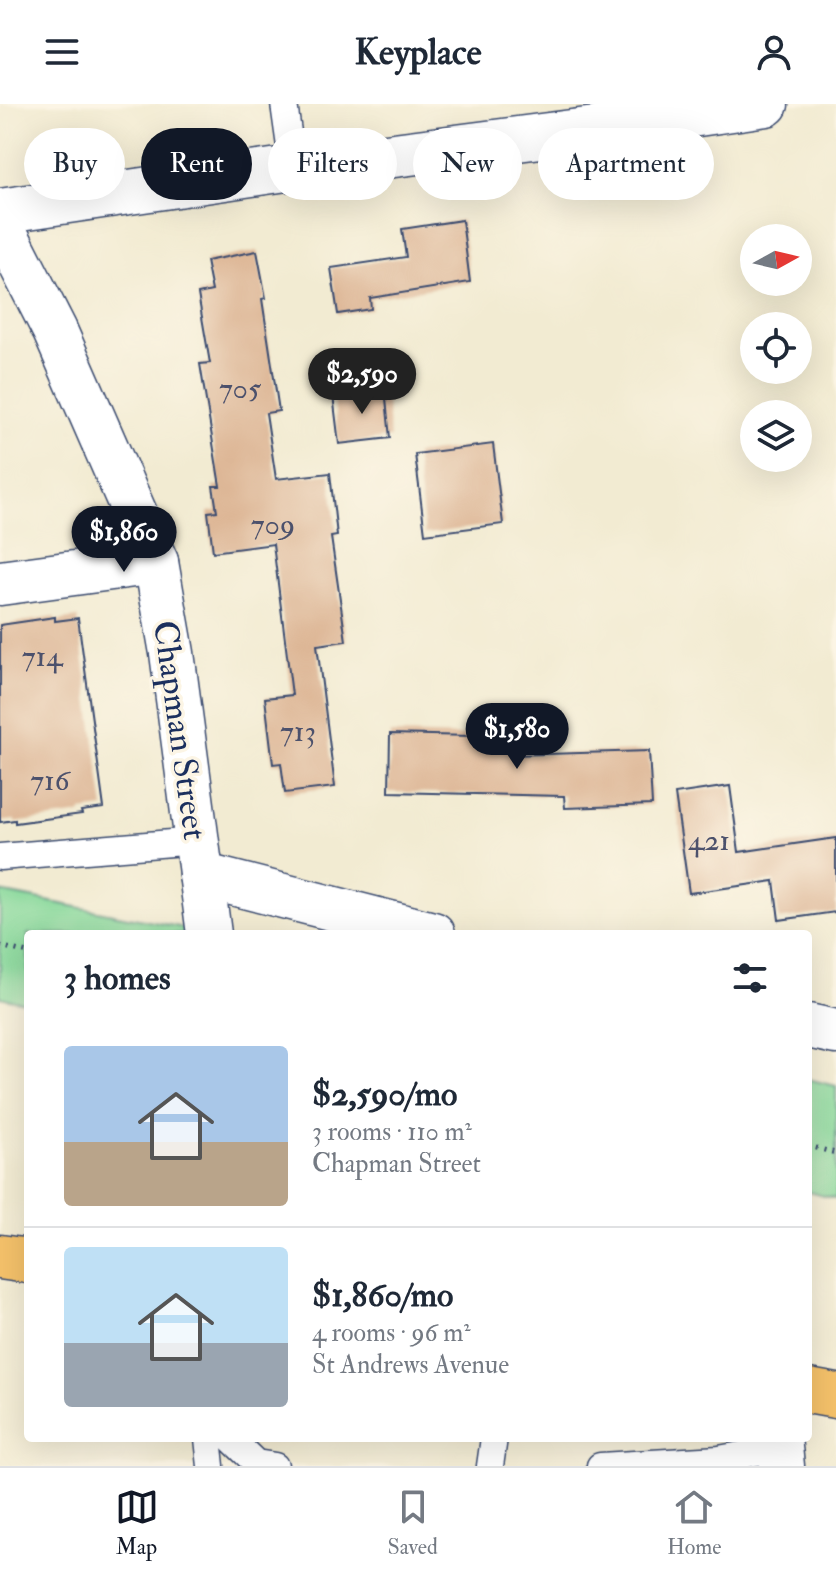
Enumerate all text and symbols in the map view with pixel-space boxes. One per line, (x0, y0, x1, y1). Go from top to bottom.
icon: menu (40, 30, 84, 74)
text: Keyplace (354, 30, 482, 75)
icon: person (752, 30, 796, 74)
chip: Buy (24, 128, 125, 200)
chip: Rent (141, 128, 252, 200)
chip: Filters (268, 128, 397, 200)
chip: New (413, 128, 522, 200)
chip: Apartment (538, 128, 714, 200)
north arrow (740, 224, 812, 296)
map controls (740, 224, 812, 472)
button: locate (740, 312, 812, 384)
pin: $2,590 (297, 348, 427, 416)
text: $2,590 (326, 358, 398, 390)
house number: 705 (219, 370, 262, 407)
button: layers (740, 400, 812, 472)
pin: $1,860 (59, 506, 189, 574)
house number: 709 (251, 506, 295, 543)
text: $1,860 (90, 516, 158, 548)
street label: Chapman Street (143, 618, 216, 843)
house number: 714 (22, 638, 64, 675)
pin: $1,580 (452, 703, 582, 771)
house number: 713 (280, 713, 316, 750)
text: $1,580 (484, 713, 550, 745)
house number: 716 (30, 762, 72, 799)
house number: 421 (688, 822, 730, 859)
icon: filters (728, 956, 772, 1000)
text: 3 homes (64, 957, 171, 1000)
text: $2,590/mo (312, 1073, 457, 1116)
icon: home (128, 1078, 224, 1174)
text: 3 rooms · 110 m² (312, 1116, 472, 1148)
text: Chapman Street (312, 1148, 481, 1180)
text: $1,860/mo (312, 1274, 453, 1317)
icon: home (128, 1279, 224, 1375)
text: 4 rooms · 96 m² (312, 1317, 471, 1349)
text: St Andrews Avenue (312, 1349, 509, 1381)
tab: Map (115, 1485, 159, 1561)
tab: Saved (388, 1485, 438, 1561)
tab: Home (667, 1485, 721, 1561)

